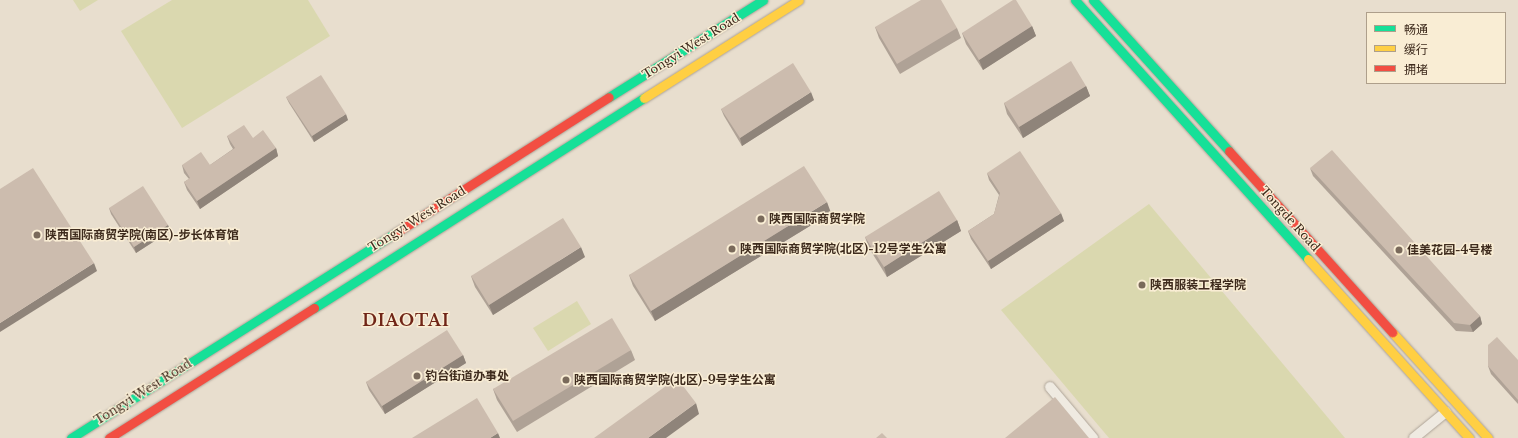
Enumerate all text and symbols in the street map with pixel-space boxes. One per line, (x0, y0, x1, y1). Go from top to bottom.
street label: Tongyi West Road (640, 10, 742, 82)
legend (1366, 12, 1506, 84)
text: 畅通 (1404, 22, 1428, 37)
text: 缓行 (1404, 42, 1428, 57)
text: 拥堵 (1404, 62, 1428, 77)
street label: Tongyi West Road (366, 183, 468, 255)
street label: Tongde Road (1257, 184, 1323, 254)
place label: 陕西国际商贸学院 (769, 212, 865, 226)
marker: 陕西国际商贸学院 (756, 214, 766, 224)
place label: 陕西国际商贸学院(南区)-步长体育馆 (45, 228, 239, 242)
marker: 陕西国际商贸学院(南区)-步长体育馆 (32, 230, 42, 240)
place label: 陕西国际商贸学院(北区)-12号学生公寓 (740, 242, 947, 256)
place label: 佳美花园-4号楼 (1407, 243, 1492, 257)
marker: 陕西国际商贸学院(北区)-12号学生公寓 (727, 244, 737, 254)
marker: 佳美花园-4号楼 (1394, 245, 1404, 255)
place label: 陕西服装工程学院 (1150, 278, 1246, 292)
marker: 陕西服装工程学院 (1137, 280, 1147, 290)
district label: DIAOTAI (362, 310, 450, 330)
street label: Tongyi West Road (92, 356, 194, 428)
place label: 钓台街道办事处 (425, 369, 509, 383)
marker: 钓台街道办事处 (412, 371, 422, 381)
place label: 陕西国际商贸学院(北区)-9号学生公寓 (574, 373, 776, 387)
marker: 陕西国际商贸学院(北区)-9号学生公寓 (561, 375, 571, 385)

